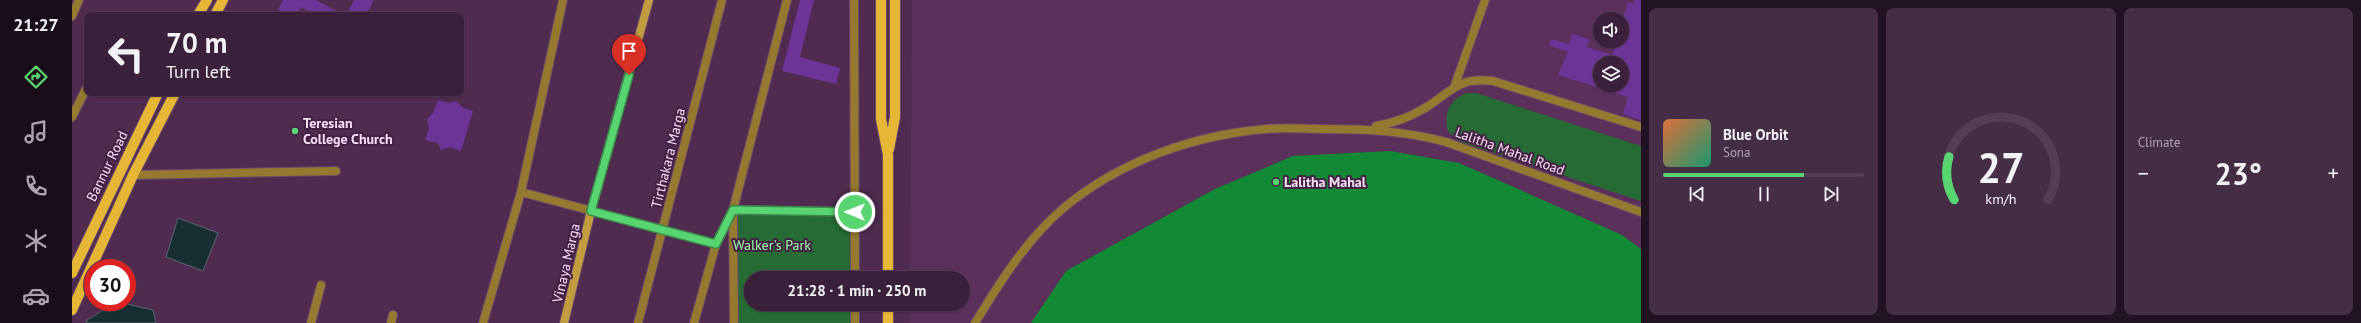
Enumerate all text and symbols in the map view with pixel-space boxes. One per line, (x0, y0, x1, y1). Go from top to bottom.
map controls (1593, 12, 1629, 92)
button: sound (1593, 12, 1629, 48)
text: 21:27 (13, 13, 59, 36)
text: 70 m (166, 24, 227, 61)
icon: left (100, 28, 152, 80)
pin (612, 34, 646, 75)
icon: arrive (618, 40, 640, 62)
button: layers (1593, 56, 1629, 92)
text: Turn left (166, 60, 231, 83)
icon: directions (22, 63, 50, 91)
street label: Tirthakara Marga (647, 106, 689, 210)
place label: Teresian College Church (303, 114, 393, 148)
icon: music (22, 118, 50, 146)
street label: Lalitha Mahal Road (1453, 123, 1567, 179)
text: Blue Orbit (1723, 125, 1788, 144)
marker: Teresian College Church (290, 126, 300, 136)
street label: Bannur Road (82, 128, 132, 204)
text: Climate (2138, 134, 2180, 151)
text: 27 (1977, 140, 2025, 193)
text: Sona (1723, 144, 1750, 161)
text: 23° (2215, 154, 2262, 193)
text: − (2138, 159, 2149, 187)
text: + (2328, 159, 2339, 187)
icon: phone (22, 172, 50, 200)
place label: Lalitha Mahal (1284, 173, 1367, 191)
marker: Lalitha Mahal (1271, 177, 1281, 187)
icon: previous (1686, 183, 1708, 205)
icon: pause (1753, 183, 1775, 205)
icon: next (1820, 183, 1842, 205)
text: km/h (1985, 188, 2017, 207)
position arrow (834, 191, 876, 233)
street label: Vinaya Marga (548, 222, 584, 305)
icon: climate (22, 227, 50, 255)
park label: Walker's Park (733, 236, 811, 254)
speed limit sign: 30 (84, 259, 136, 311)
text: 21:28 · 1 min · 250 m (788, 281, 926, 300)
icon: car (22, 282, 50, 310)

